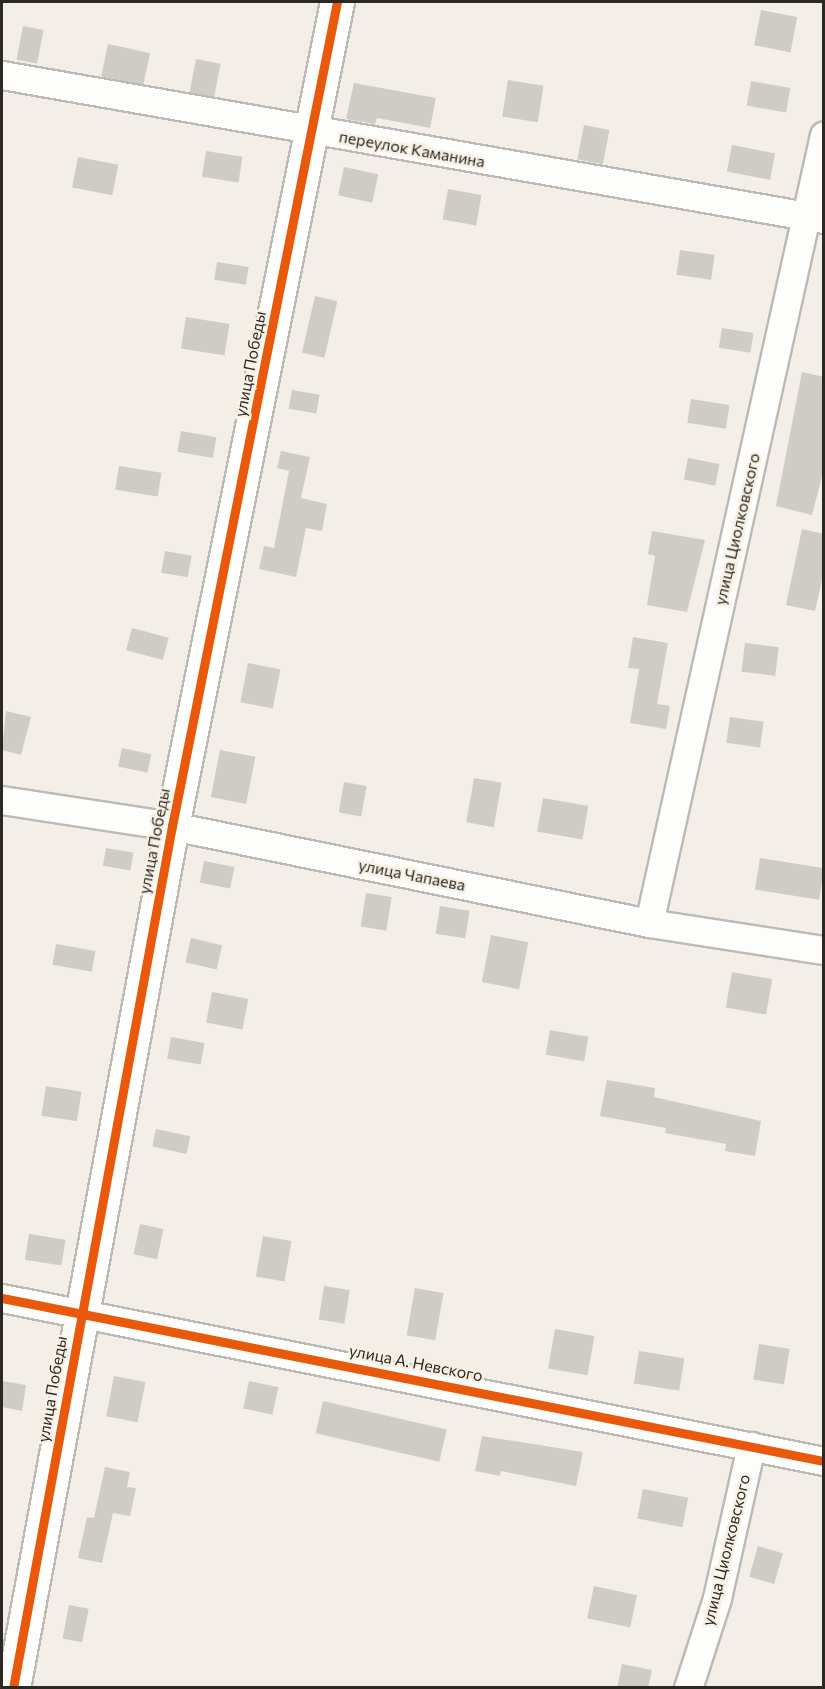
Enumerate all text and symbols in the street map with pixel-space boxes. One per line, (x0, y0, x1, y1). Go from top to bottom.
street label: переулок Каманина (338, 127, 486, 171)
street label: улица Победы (230, 309, 270, 419)
street label: улица Циолковского (710, 451, 764, 607)
street label: улица Победы (134, 786, 174, 896)
street label: улица Чапаева (357, 855, 467, 895)
street label: улица Победы (33, 1334, 71, 1444)
street label: улица А. Невского (348, 1341, 484, 1385)
street label: улица Циолковского (698, 1472, 754, 1628)

